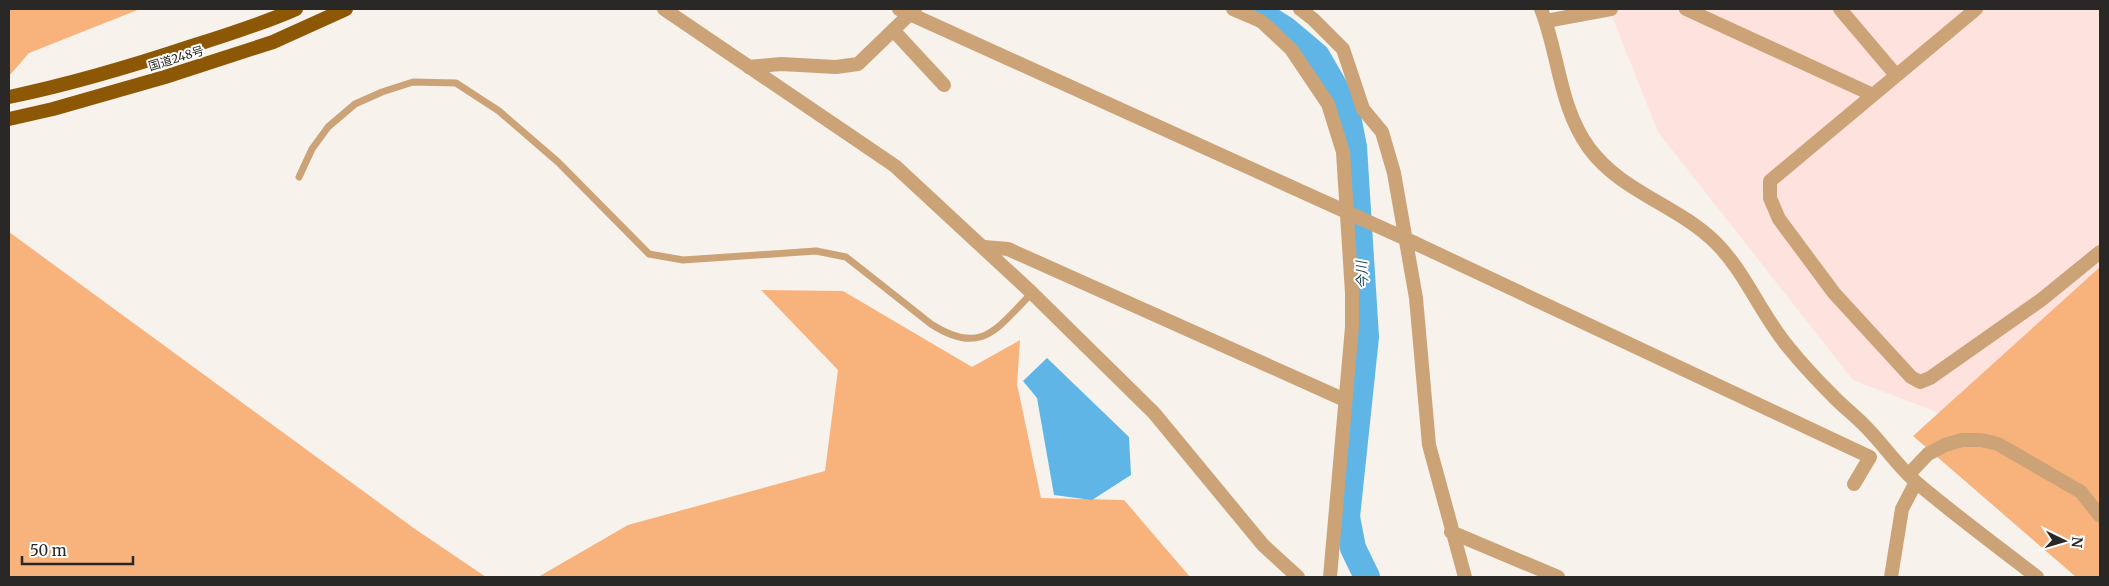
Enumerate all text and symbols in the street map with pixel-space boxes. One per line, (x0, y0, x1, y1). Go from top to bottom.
street label: 国道248号 (146, 42, 206, 74)
water label: 今川 (1352, 259, 1372, 289)
north arrow (2039, 516, 2089, 566)
scale bar (22, 534, 134, 566)
text: N (2068, 536, 2086, 548)
text: 50 m (30, 541, 67, 560)

